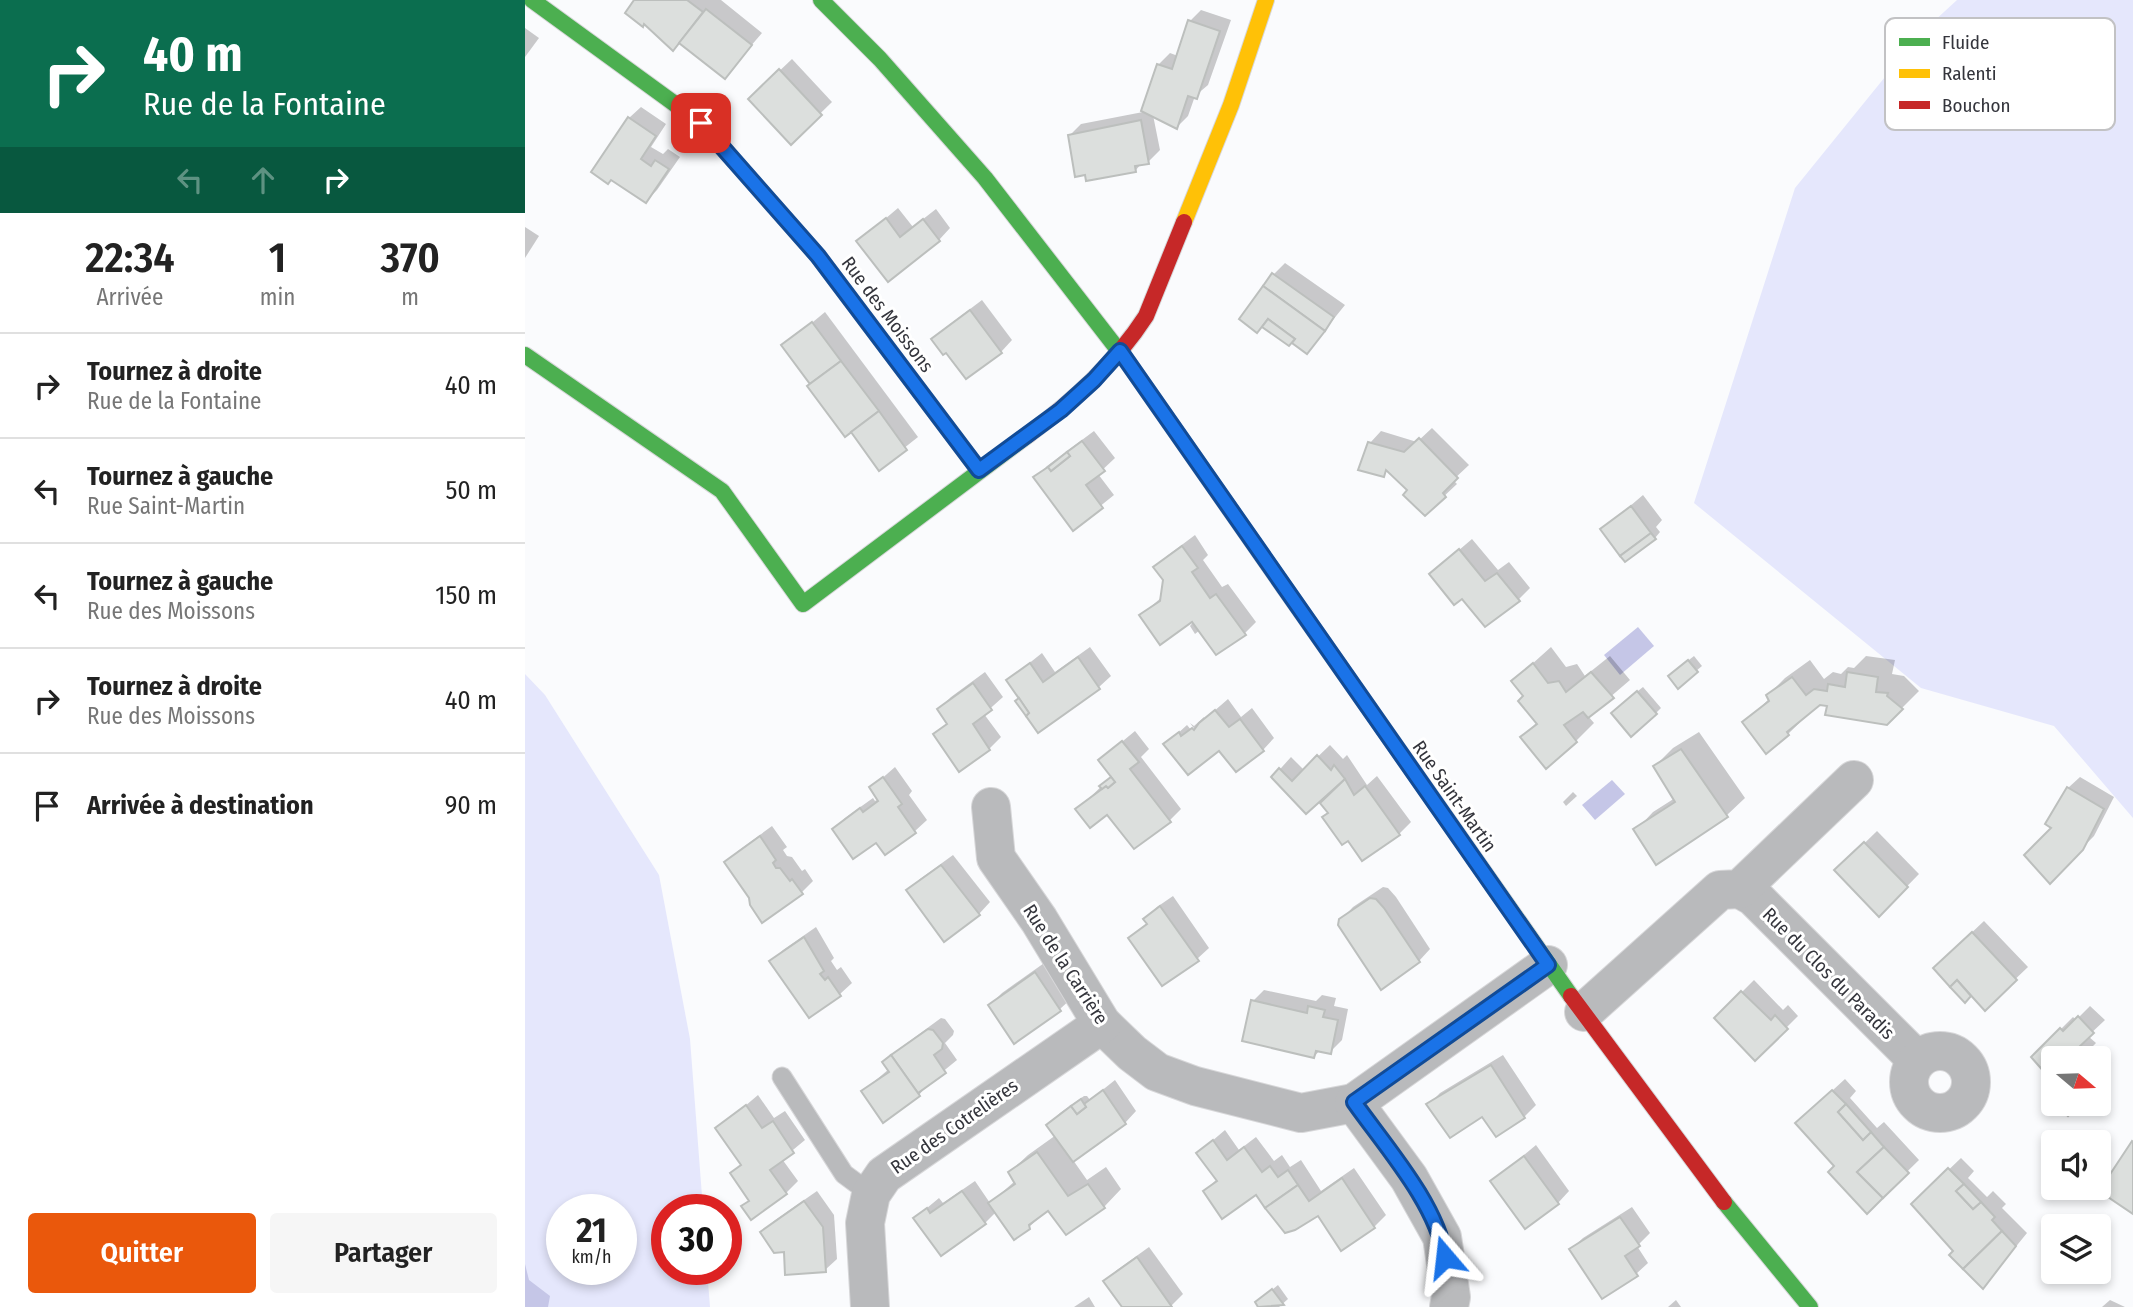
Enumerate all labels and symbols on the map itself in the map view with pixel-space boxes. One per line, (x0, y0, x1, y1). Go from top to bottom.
legend (1885, 18, 2115, 130)
text: Fluide (1942, 31, 1989, 54)
text: Ralenti (1942, 62, 1997, 85)
pin (671, 93, 731, 153)
text: Bouchon (1942, 94, 2010, 117)
street label: Rue des Moissons (837, 252, 939, 377)
street label: Rue Saint-Martin (1408, 736, 1501, 856)
street label: Rue de la Carrière (1018, 900, 1113, 1029)
street label: Rue du Clos du Paradis (1758, 903, 1899, 1044)
north arrow (2041, 1046, 2111, 1116)
street label: Rue des Cotrelières (886, 1074, 1022, 1179)
speed limit sign: 30 (651, 1194, 742, 1285)
position arrow (1408, 1220, 1482, 1294)

